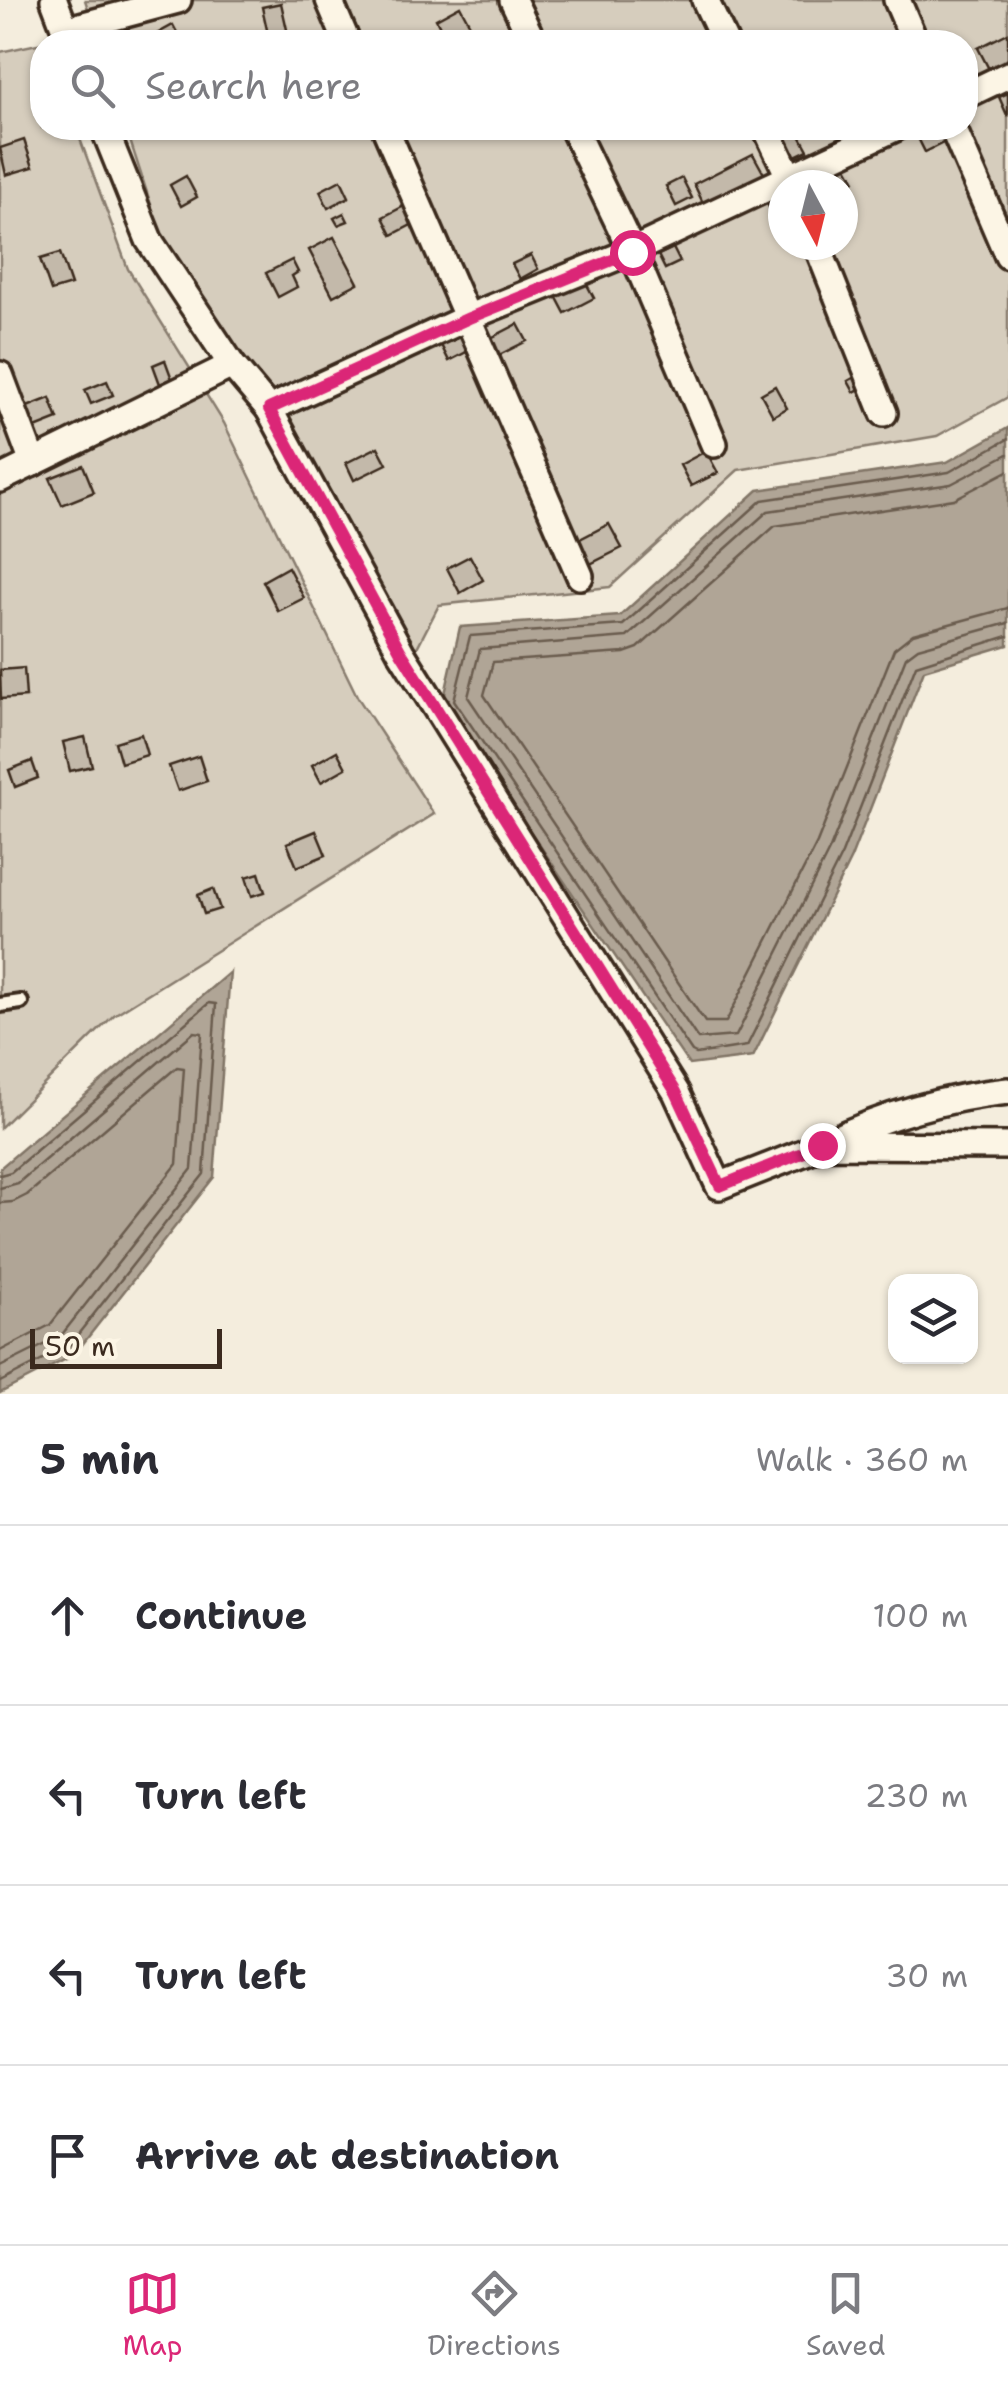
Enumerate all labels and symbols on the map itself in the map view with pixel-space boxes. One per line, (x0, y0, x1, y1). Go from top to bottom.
north arrow (768, 170, 858, 260)
route start (610, 230, 656, 276)
route end (800, 1123, 846, 1169)
scale bar (30, 1324, 222, 1368)

